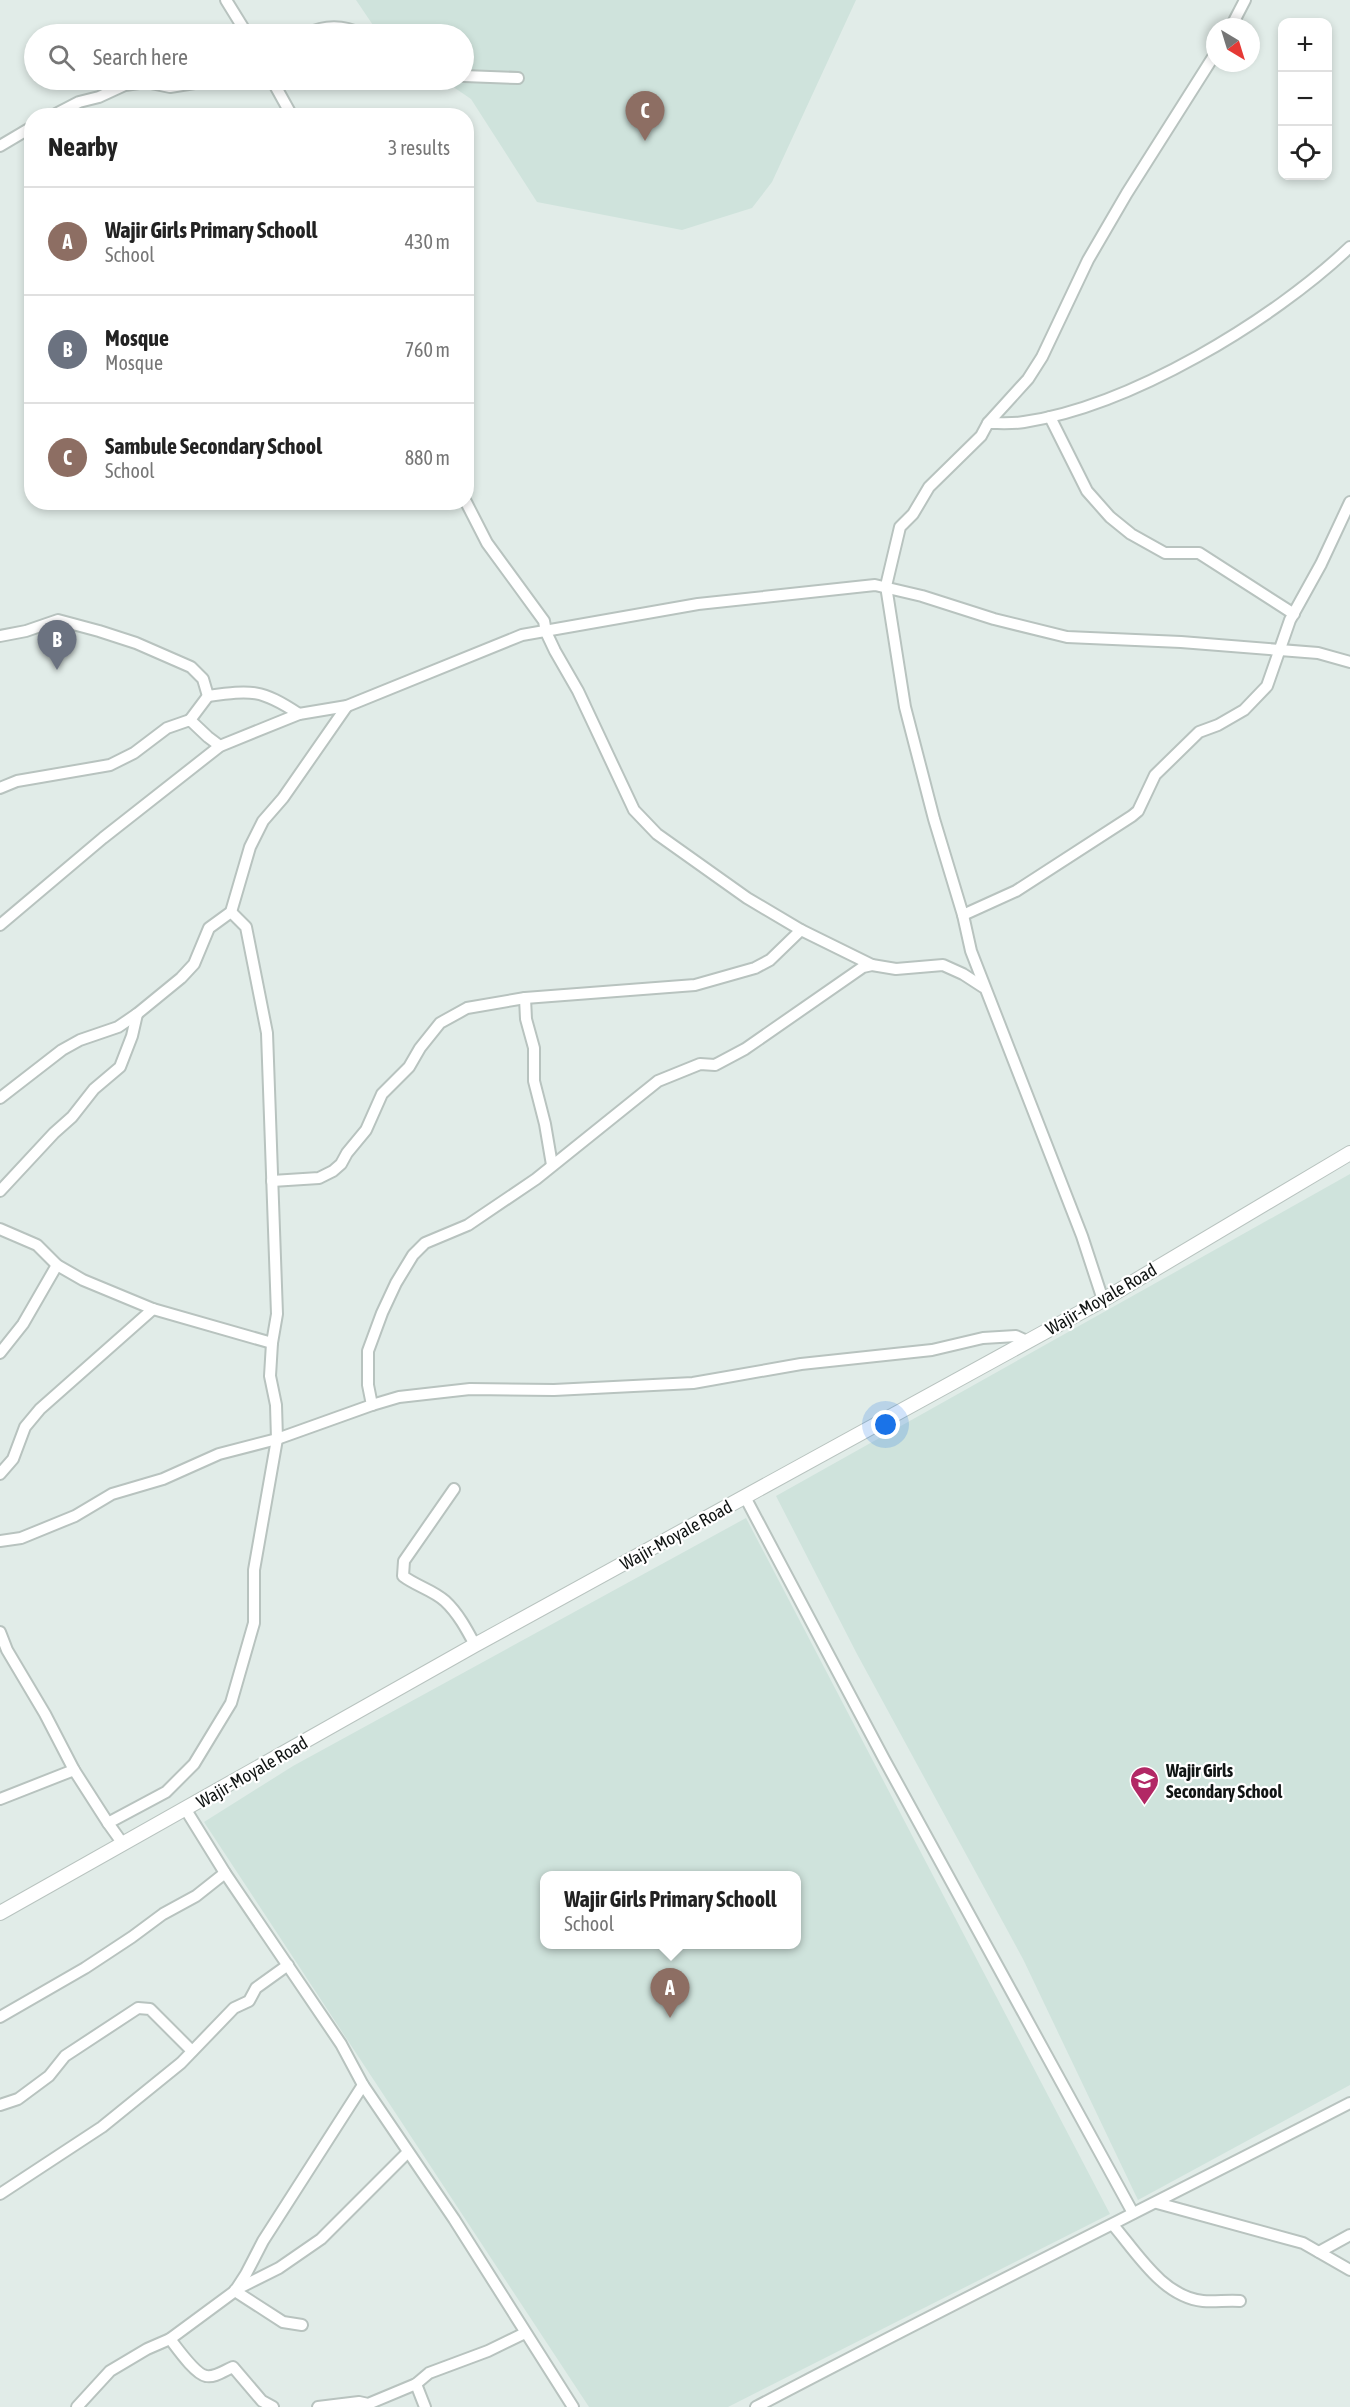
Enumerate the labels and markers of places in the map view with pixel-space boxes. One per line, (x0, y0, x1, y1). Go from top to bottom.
pin: C (626, 92, 664, 141)
pin: B (38, 620, 76, 670)
place label: Wajir Girls Secondary School (1165, 1760, 1282, 1802)
school or university icon: Wajir Girls Secondary School (1129, 1764, 1161, 1806)
pin: A (650, 1968, 690, 2018)

